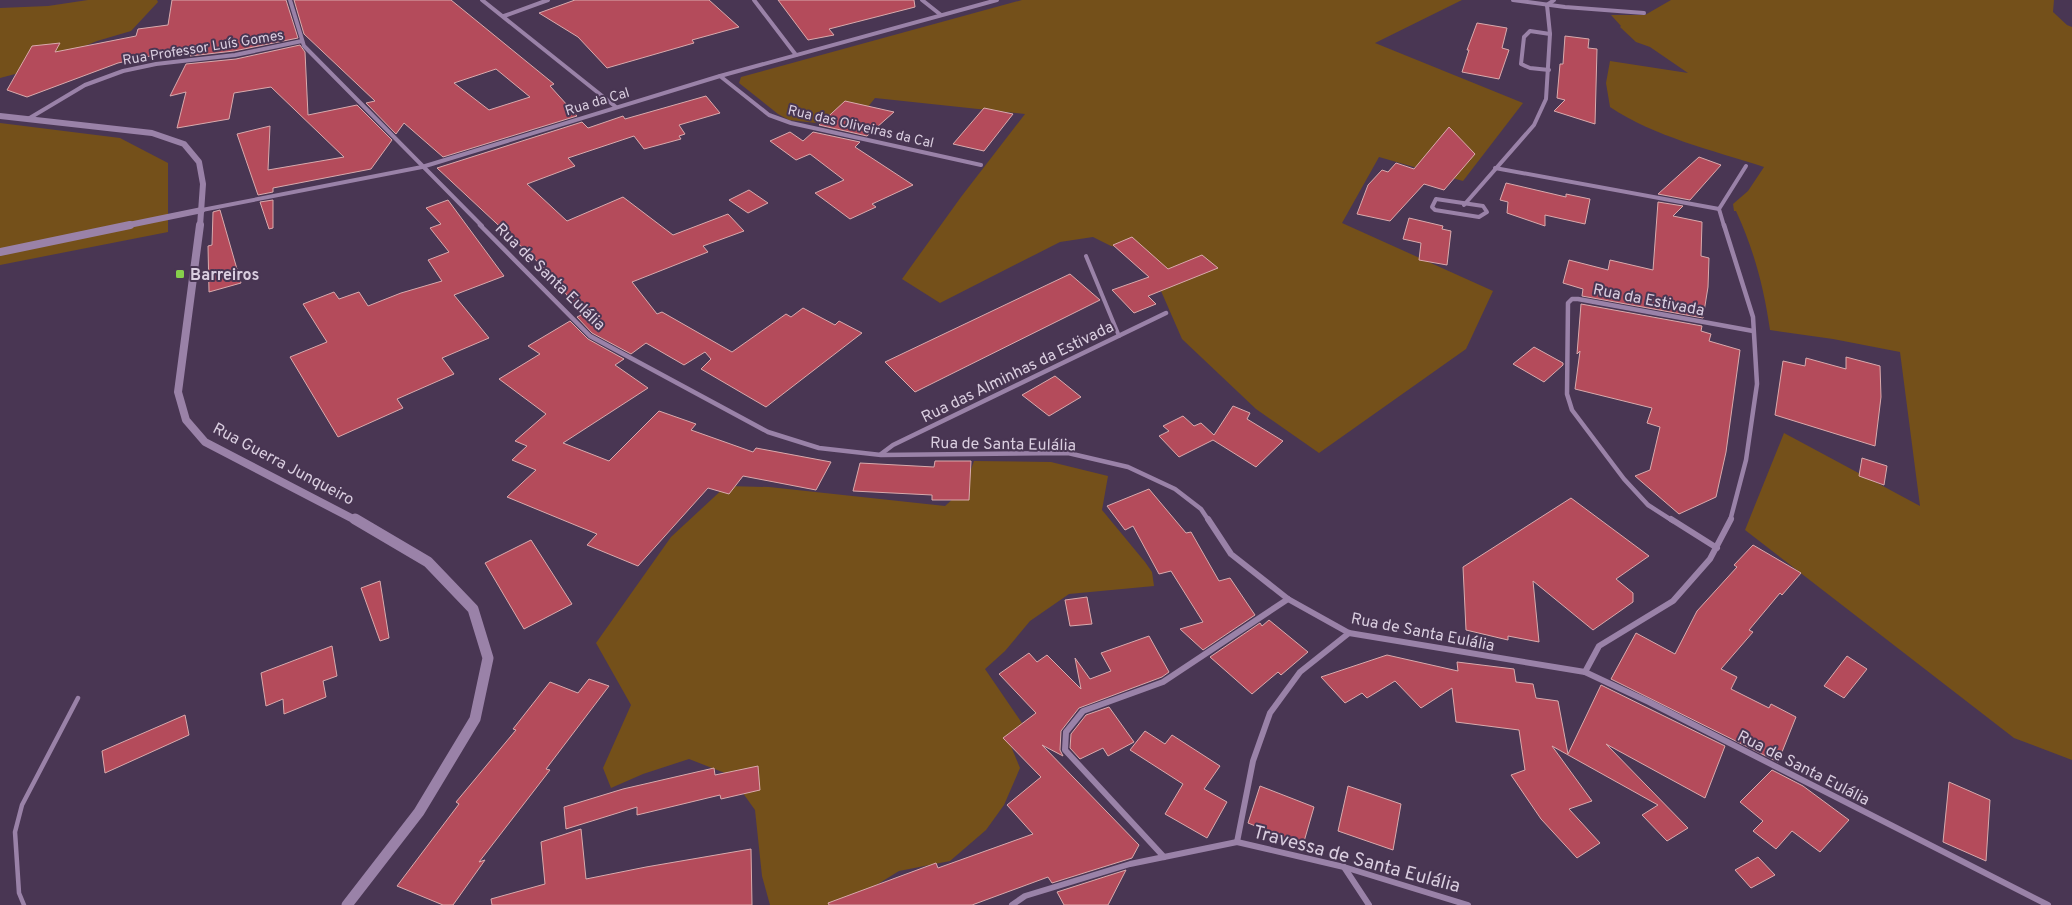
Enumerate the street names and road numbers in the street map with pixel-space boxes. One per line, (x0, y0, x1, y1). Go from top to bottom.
street label: Rua Professor Luís Gomes (121, 27, 285, 70)
street label: Rua da Cal (563, 85, 632, 120)
street label: Rua das Oliveiras da Cal (786, 102, 935, 153)
street label: Rua de Santa Eulália (490, 220, 609, 335)
street label: Rua da Estivada (1591, 280, 1706, 322)
street label: Rua das Alminhas da Estivada (918, 317, 1117, 428)
street label: Rua Guerra Junqueiro (209, 419, 357, 511)
street label: Rua de Santa Eulália (930, 434, 1076, 456)
street label: Rua de Santa Eulália (1349, 609, 1496, 657)
street label: Rua de Santa Eulália (1734, 727, 1873, 811)
street label: Travessa de Santa Eulália (1250, 821, 1463, 899)

